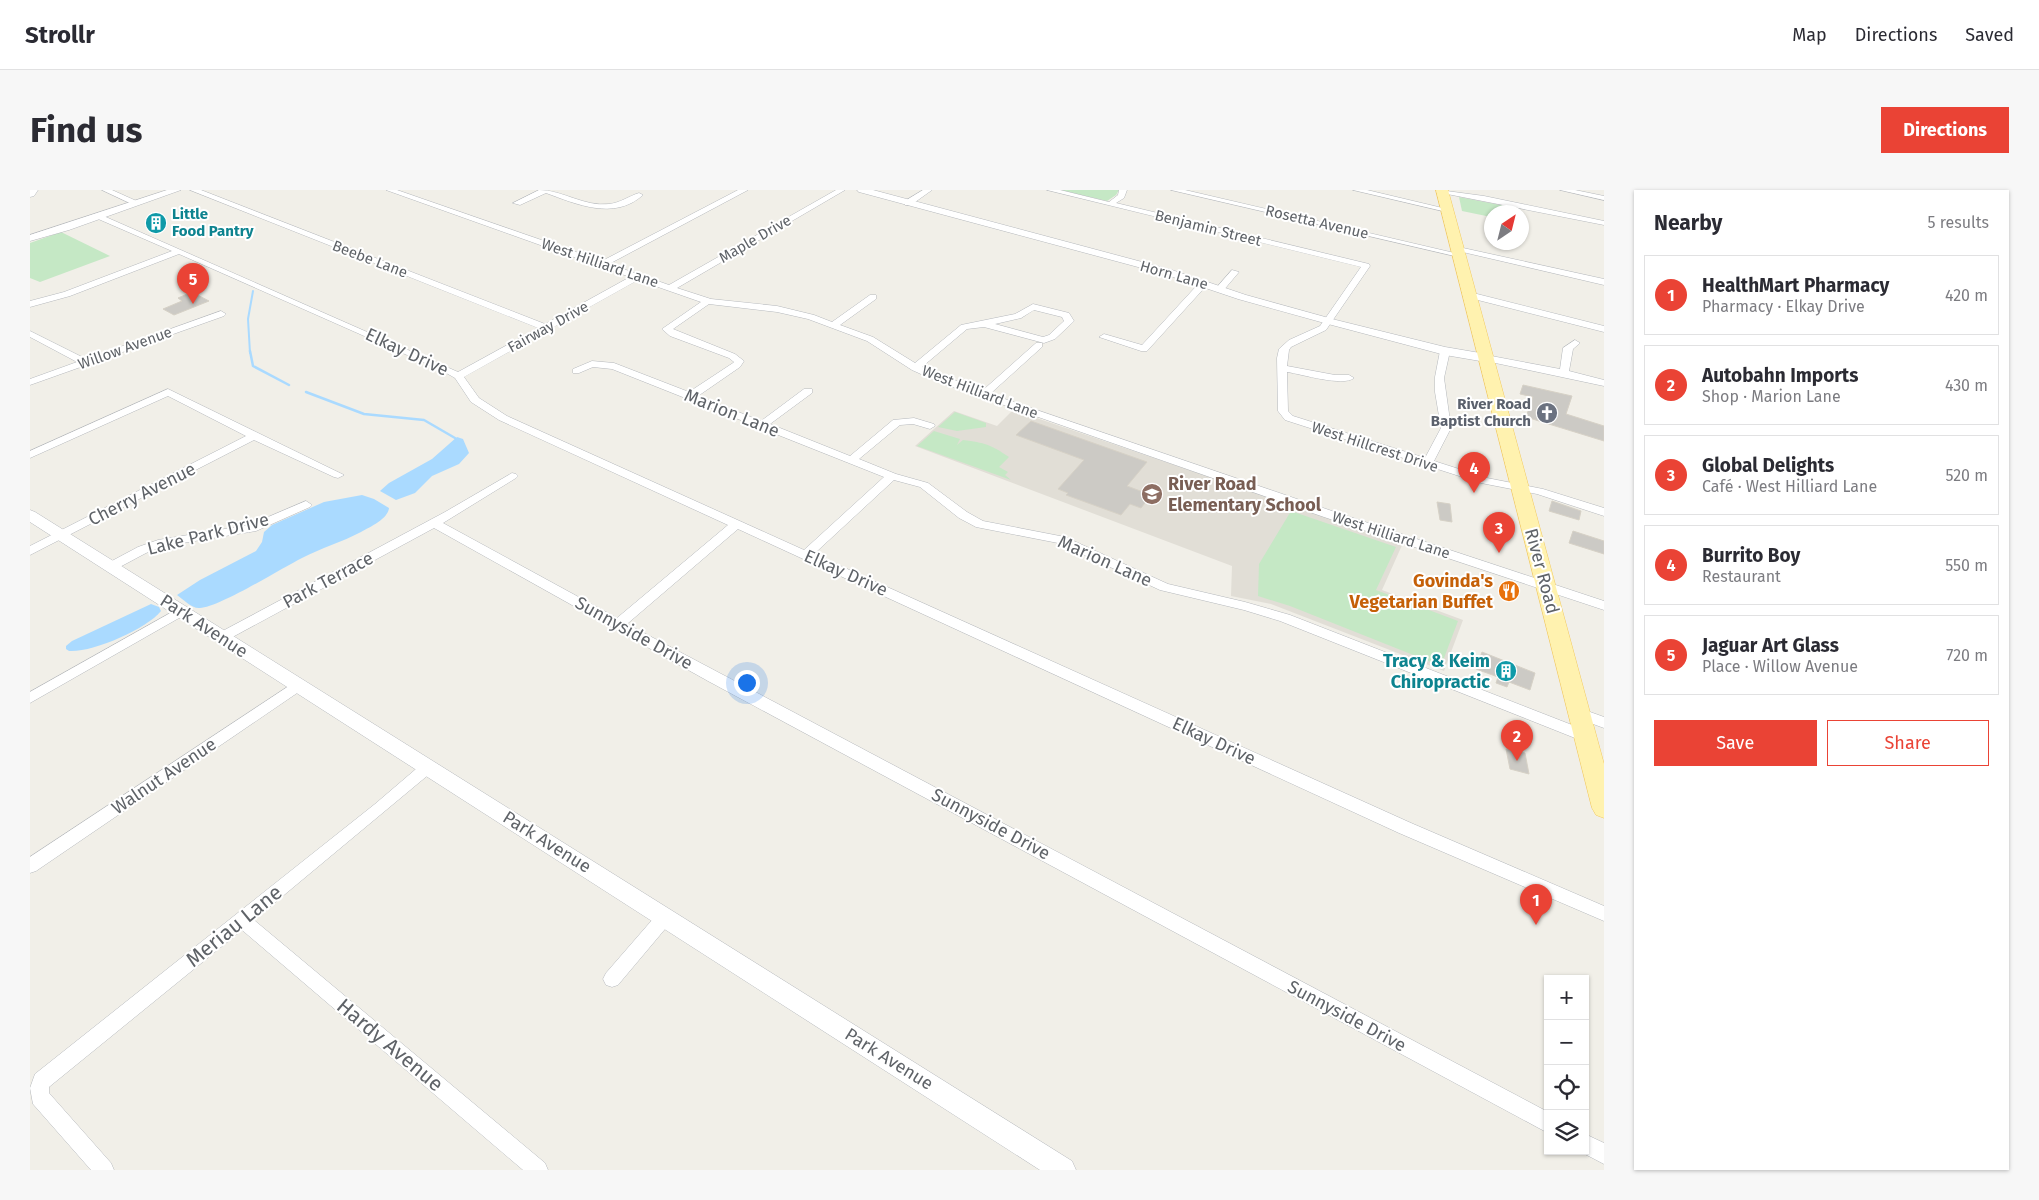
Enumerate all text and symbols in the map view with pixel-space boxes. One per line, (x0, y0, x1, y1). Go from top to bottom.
text: Strollr (25, 21, 95, 49)
text: Map (1792, 24, 1827, 46)
text: Directions (1855, 24, 1937, 46)
text: Saved (1965, 24, 2014, 46)
button: Directions (1881, 107, 2009, 153)
text: Find us (30, 109, 142, 151)
street label: Rosetta Avenue (1264, 201, 1370, 243)
place label: Little Food Pantry (172, 205, 254, 240)
north arrow (1484, 205, 1529, 250)
street label: Benjamin Street (1153, 206, 1264, 250)
text: Nearby (1654, 210, 1722, 236)
building icon: Little Food Pantry (144, 211, 168, 235)
street label: Maple Drive (716, 211, 794, 267)
text: 5 results (1928, 213, 1989, 232)
street label: West Hilliard Lane (539, 234, 661, 292)
street label: Beebe Lane (330, 236, 410, 282)
street label: Horn Lane (1138, 257, 1210, 293)
pin: 5 (177, 263, 209, 304)
text: HealthMart Pharmacy (1702, 274, 1889, 297)
text: 1 (1667, 286, 1675, 305)
text: 420 m (1945, 286, 1988, 305)
street label: Fairway Drive (504, 297, 592, 357)
text: Pharmacy · Elkay Drive (1702, 297, 1865, 316)
street label: Willow Avenue (76, 323, 174, 373)
street label: Elkay Drive (362, 323, 452, 381)
street label: West Hilliard Lane (919, 362, 1041, 422)
text: Autobahn Imports (1702, 364, 1858, 387)
text: 2 (1667, 376, 1675, 395)
text: 430 m (1945, 376, 1988, 395)
street label: Marion Lane (681, 384, 783, 442)
text: Shop · Marion Lane (1702, 387, 1841, 406)
place label: River Road Baptist Church (1431, 395, 1531, 430)
church icon: River Road Baptist Church (1535, 401, 1559, 425)
street label: West Hillcrest Drive (1309, 418, 1441, 476)
pin: 4 (1458, 452, 1490, 493)
text: Global Delights (1702, 454, 1834, 477)
street label: Cherry Avenue (85, 458, 199, 530)
text: 3 (1667, 466, 1675, 485)
text: 520 m (1945, 466, 1988, 485)
place label: River Road Elementary School (1168, 473, 1322, 516)
text: Café · West Hilliard Lane (1702, 477, 1877, 496)
school or university icon: River Road Elementary School (1140, 482, 1164, 506)
street label: West Hilliard Lane (1330, 507, 1452, 563)
street label: Lake Park Drive (145, 508, 271, 560)
pin: 3 (1483, 512, 1515, 553)
street label: River Road (1520, 526, 1564, 616)
street label: Marion Lane (1055, 530, 1155, 592)
text: Burrito Boy (1702, 544, 1800, 567)
street label: Elkay Drive (801, 545, 891, 601)
street label: Park Terrace (279, 547, 377, 613)
text: 4 (1666, 556, 1676, 575)
text: 550 m (1945, 556, 1988, 575)
text: Restaurant (1702, 567, 1781, 586)
place label: Govinda's Vegetarian Buffet (1348, 570, 1494, 613)
restaurant icon: Govinda's Vegetarian Buffet (1497, 579, 1521, 603)
street label: Park Avenue (156, 590, 252, 662)
street label: Sunnyside Drive (571, 592, 697, 674)
text: Jaguar Art Glass (1702, 634, 1839, 657)
text: 5 (1667, 646, 1675, 665)
text: 720 m (1946, 646, 1988, 665)
place label: Tracy & Keim Chiropractic (1383, 650, 1490, 693)
text: Place · Willow Avenue (1702, 657, 1858, 676)
building icon: Tracy & Keim Chiropractic (1494, 659, 1518, 683)
your location (734, 670, 760, 696)
street label: Elkay Drive (1169, 712, 1259, 770)
pin: 2 (1501, 720, 1533, 761)
button: Save (1654, 720, 1817, 766)
button: Share (1827, 720, 1989, 766)
street label: Walnut Avenue (108, 733, 220, 819)
street label: Sunnyside Drive (928, 784, 1054, 864)
street label: Park Avenue (499, 806, 595, 878)
street label: Meriau Lane (181, 879, 287, 973)
pin: 1 (1520, 884, 1552, 925)
map controls (1544, 975, 1589, 1155)
button: + (1544, 975, 1589, 1020)
street label: Sunnyside Drive (1284, 976, 1410, 1056)
street label: Hardy Avenue (331, 993, 449, 1097)
button: − (1544, 1020, 1589, 1065)
street label: Park Avenue (841, 1023, 937, 1095)
button: locate (1544, 1065, 1589, 1110)
button: layers (1544, 1110, 1589, 1155)

